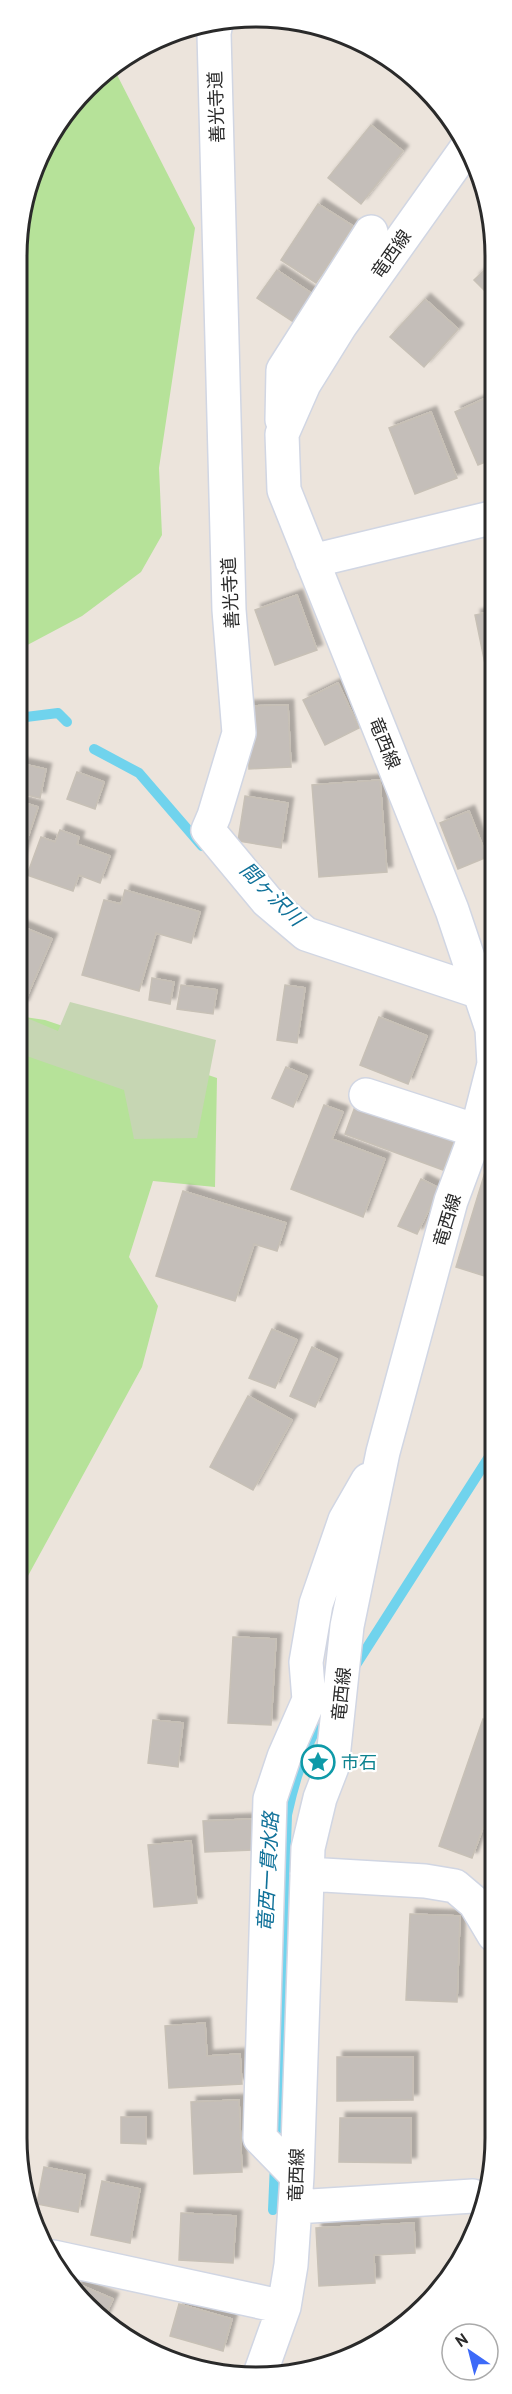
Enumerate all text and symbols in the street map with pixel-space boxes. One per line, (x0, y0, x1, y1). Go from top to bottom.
street label: 善光寺道 (203, 71, 229, 143)
street label: 竜西線 (366, 225, 416, 283)
street label: 善光寺道 (217, 556, 243, 630)
street label: 竜西線 (364, 714, 406, 772)
water label: 間ヶ沢川 (235, 857, 311, 933)
street label: 竜西線 (428, 1191, 466, 1249)
street label: 竜西線 (327, 1666, 355, 1722)
place icon: 市石 (300, 1744, 336, 1780)
place label: 市石 (341, 1751, 377, 1774)
water label: 竜西一貫水路 (252, 1809, 284, 1933)
street label: 竜西線 (284, 2148, 308, 2202)
north arrow (440, 2322, 500, 2382)
text: N (451, 2329, 471, 2351)

